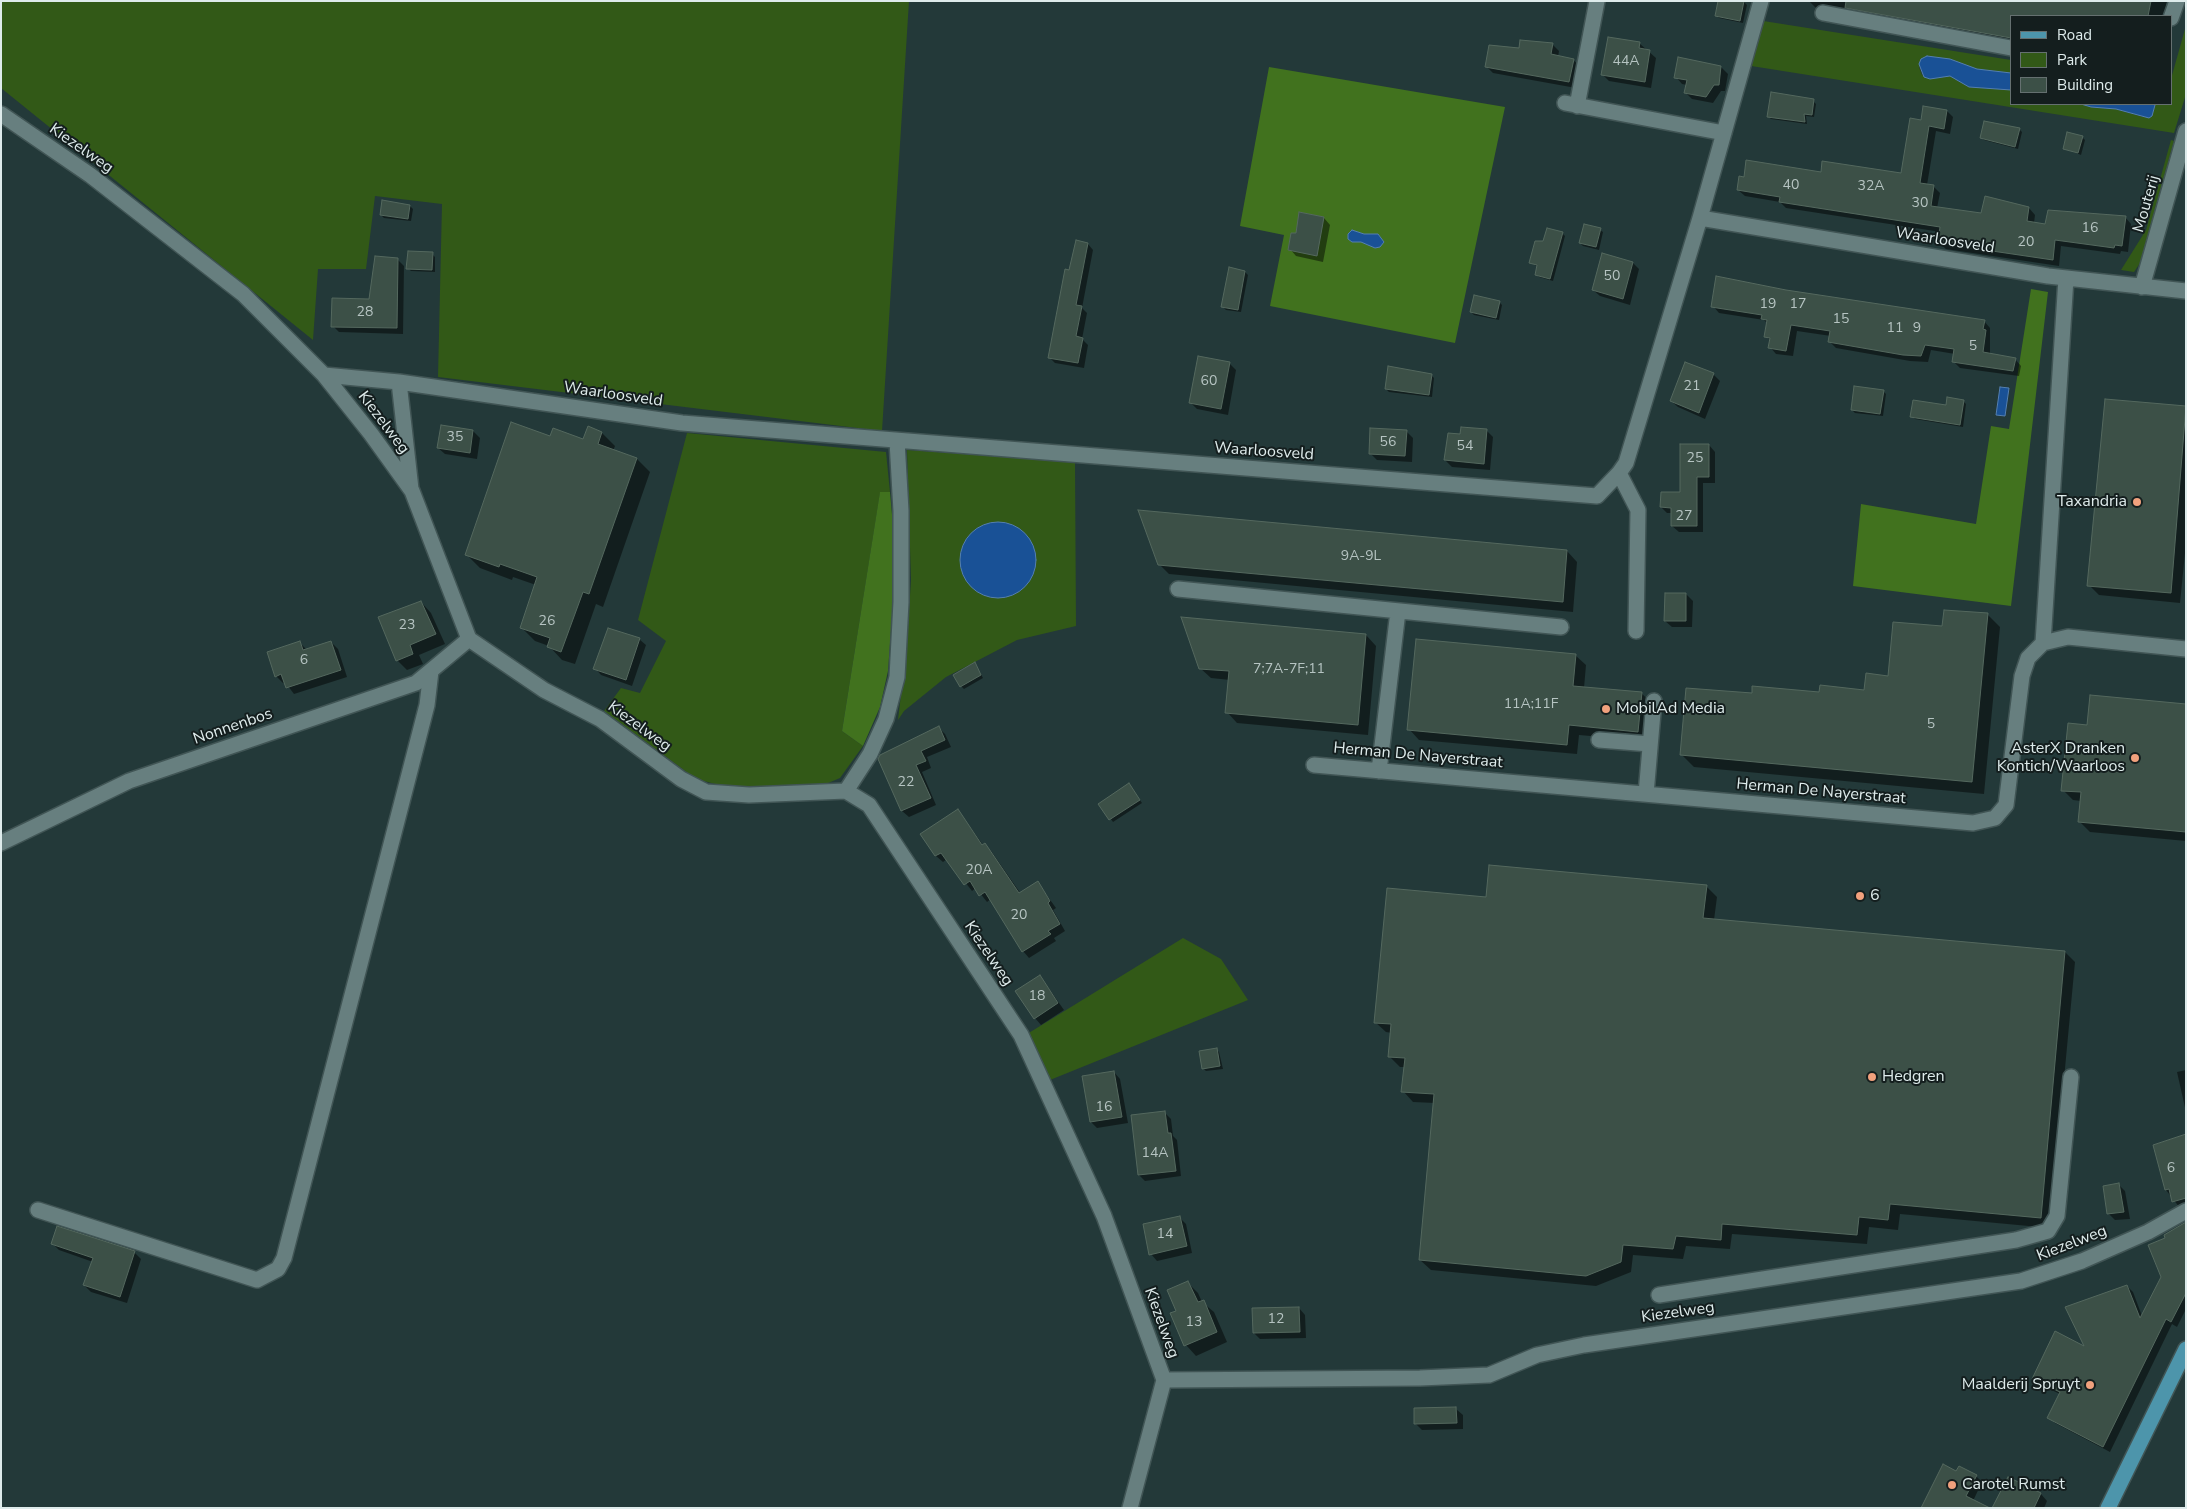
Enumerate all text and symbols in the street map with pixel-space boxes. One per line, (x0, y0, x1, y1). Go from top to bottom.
legend (2010, 15, 2172, 105)
text: Road (2057, 25, 2092, 45)
text: Park (2057, 50, 2087, 70)
house number: 44A (1612, 54, 1640, 70)
text: Building (2057, 75, 2113, 95)
street label: Kiezelweg (45, 120, 117, 178)
street label: Mouterij (2130, 173, 2164, 235)
house number: 40 (1783, 178, 1799, 194)
house number: 32A (1857, 179, 1885, 195)
house number: 30 (1912, 196, 1928, 212)
house number: 16 (2082, 221, 2098, 237)
street label: Waarloosveld (1894, 224, 1996, 258)
house number: 20 (2018, 235, 2034, 251)
house number: 50 (1604, 269, 1620, 285)
house number: 19 (1760, 297, 1776, 313)
house number: 17 (1790, 297, 1806, 313)
house number: 28 (357, 305, 373, 321)
house number: 15 (1833, 312, 1849, 328)
house number: 11 (1887, 321, 1903, 337)
house number: 9 (1913, 321, 1921, 337)
house number: 5 (1969, 339, 1977, 355)
house number: 60 (1201, 374, 1217, 390)
street label: Waarloosveld (562, 379, 664, 411)
house number: 21 (1684, 379, 1700, 395)
street label: Kiezelweg (353, 388, 413, 458)
house number: 35 (447, 430, 463, 446)
house number: 56 (1380, 435, 1396, 451)
street label: Waarloosveld (1213, 439, 1315, 465)
house number: 54 (1457, 439, 1473, 455)
house number: 25 (1687, 451, 1703, 467)
place label: Taxandria (2057, 492, 2127, 512)
marker: Taxandria (2131, 496, 2143, 508)
house number: 27 (1676, 509, 1692, 525)
house number: 9A-9L (1341, 549, 1381, 565)
house number: 26 (539, 614, 555, 630)
house number: 23 (399, 618, 415, 634)
house number: 6 (300, 653, 308, 669)
house number: 7;7A-7F;11 (1253, 662, 1325, 678)
house number: 11A;11F (1504, 697, 1558, 713)
street label: Kiezelweg (604, 698, 674, 756)
place label: MobilAd Media (1616, 699, 1725, 719)
marker: MobilAd Media (1600, 703, 1612, 715)
street label: Nonnenbos (191, 705, 275, 749)
house number: 5 (1927, 717, 1935, 733)
street label: Herman De Nayerstraat (1332, 739, 1504, 773)
place label: AsterX Dranken Kontich/Waarloos (1997, 739, 2125, 777)
marker: AsterX Dranken Kontich/Waarloos (2129, 752, 2141, 764)
house number: 22 (898, 775, 914, 791)
street label: Herman De Nayerstraat (1735, 775, 1907, 809)
house number: 20A (965, 863, 993, 879)
place label: 6 (1870, 886, 1880, 906)
marker: 6 (1854, 890, 1866, 902)
house number: 20 (1011, 908, 1027, 924)
street label: Kiezelweg (959, 918, 1017, 990)
house number: 18 (1029, 989, 1045, 1005)
place label: Hedgren (1882, 1067, 1945, 1087)
marker: Hedgren (1866, 1071, 1878, 1083)
house number: 16 (1096, 1100, 1112, 1116)
house number: 14A (1141, 1146, 1169, 1162)
house number: 6 (2167, 1161, 2175, 1177)
street label: Kiezelweg (2034, 1222, 2110, 1266)
house number: 14 (1157, 1227, 1173, 1243)
street label: Kiezelweg (1139, 1285, 1183, 1361)
street label: Kiezelweg (1640, 1298, 1716, 1328)
house number: 12 (1268, 1312, 1284, 1328)
house number: 13 (1186, 1315, 1202, 1331)
place label: Maalderij Spruyt (1962, 1375, 2080, 1395)
marker: Maalderij Spruyt (2084, 1379, 2096, 1391)
place label: Carotel Rumst (1962, 1475, 2065, 1495)
marker: Carotel Rumst (1946, 1479, 1958, 1491)

